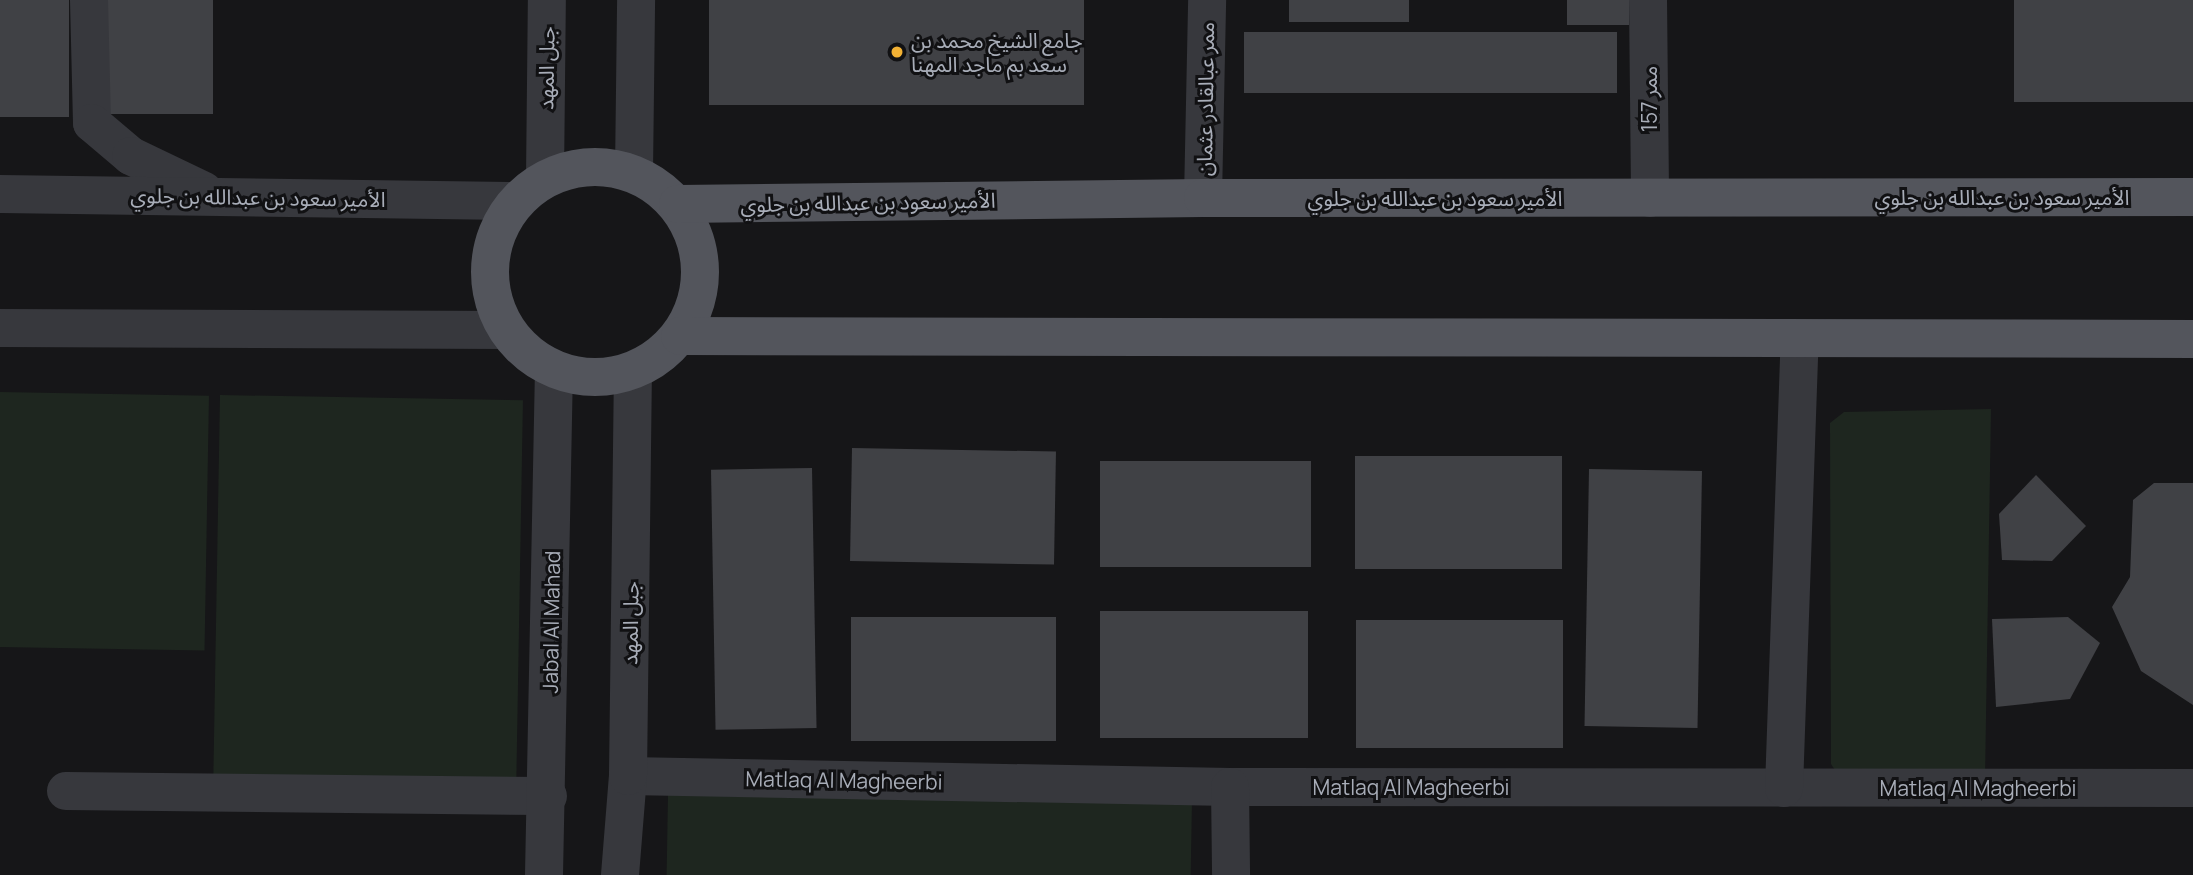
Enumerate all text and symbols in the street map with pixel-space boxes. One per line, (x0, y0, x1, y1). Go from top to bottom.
street label: ممر عبالقادر عثمان (1191, 22, 1219, 176)
street label: جبل المهد (533, 26, 559, 110)
place label: جامع الشيخ محمد بن سعد بم ماجد المهنا (911, 27, 1083, 77)
marker: جامع الشيخ محمد بن سعد بم ماجد المهنا (889, 44, 905, 60)
street label: ممر 157 (1636, 66, 1662, 132)
street label: الأمير سعود بن عبدالله بن جلوي (130, 182, 386, 212)
street label: الأمير سعود بن عبدالله بن جلوي (1874, 184, 2130, 210)
street label: الأمير سعود بن عبدالله بن جلوي (1307, 185, 1563, 211)
street label: الأمير سعود بن عبدالله بن جلوي (740, 187, 996, 217)
street label: Jabal Al Mahad (537, 550, 565, 694)
street label: جبل المهد (617, 581, 643, 665)
street label: Matlaq Al Magheerbi (745, 766, 943, 794)
street label: Matlaq Al Magheerbi (1312, 774, 1510, 800)
street label: Matlaq Al Magheerbi (1879, 775, 2077, 801)

